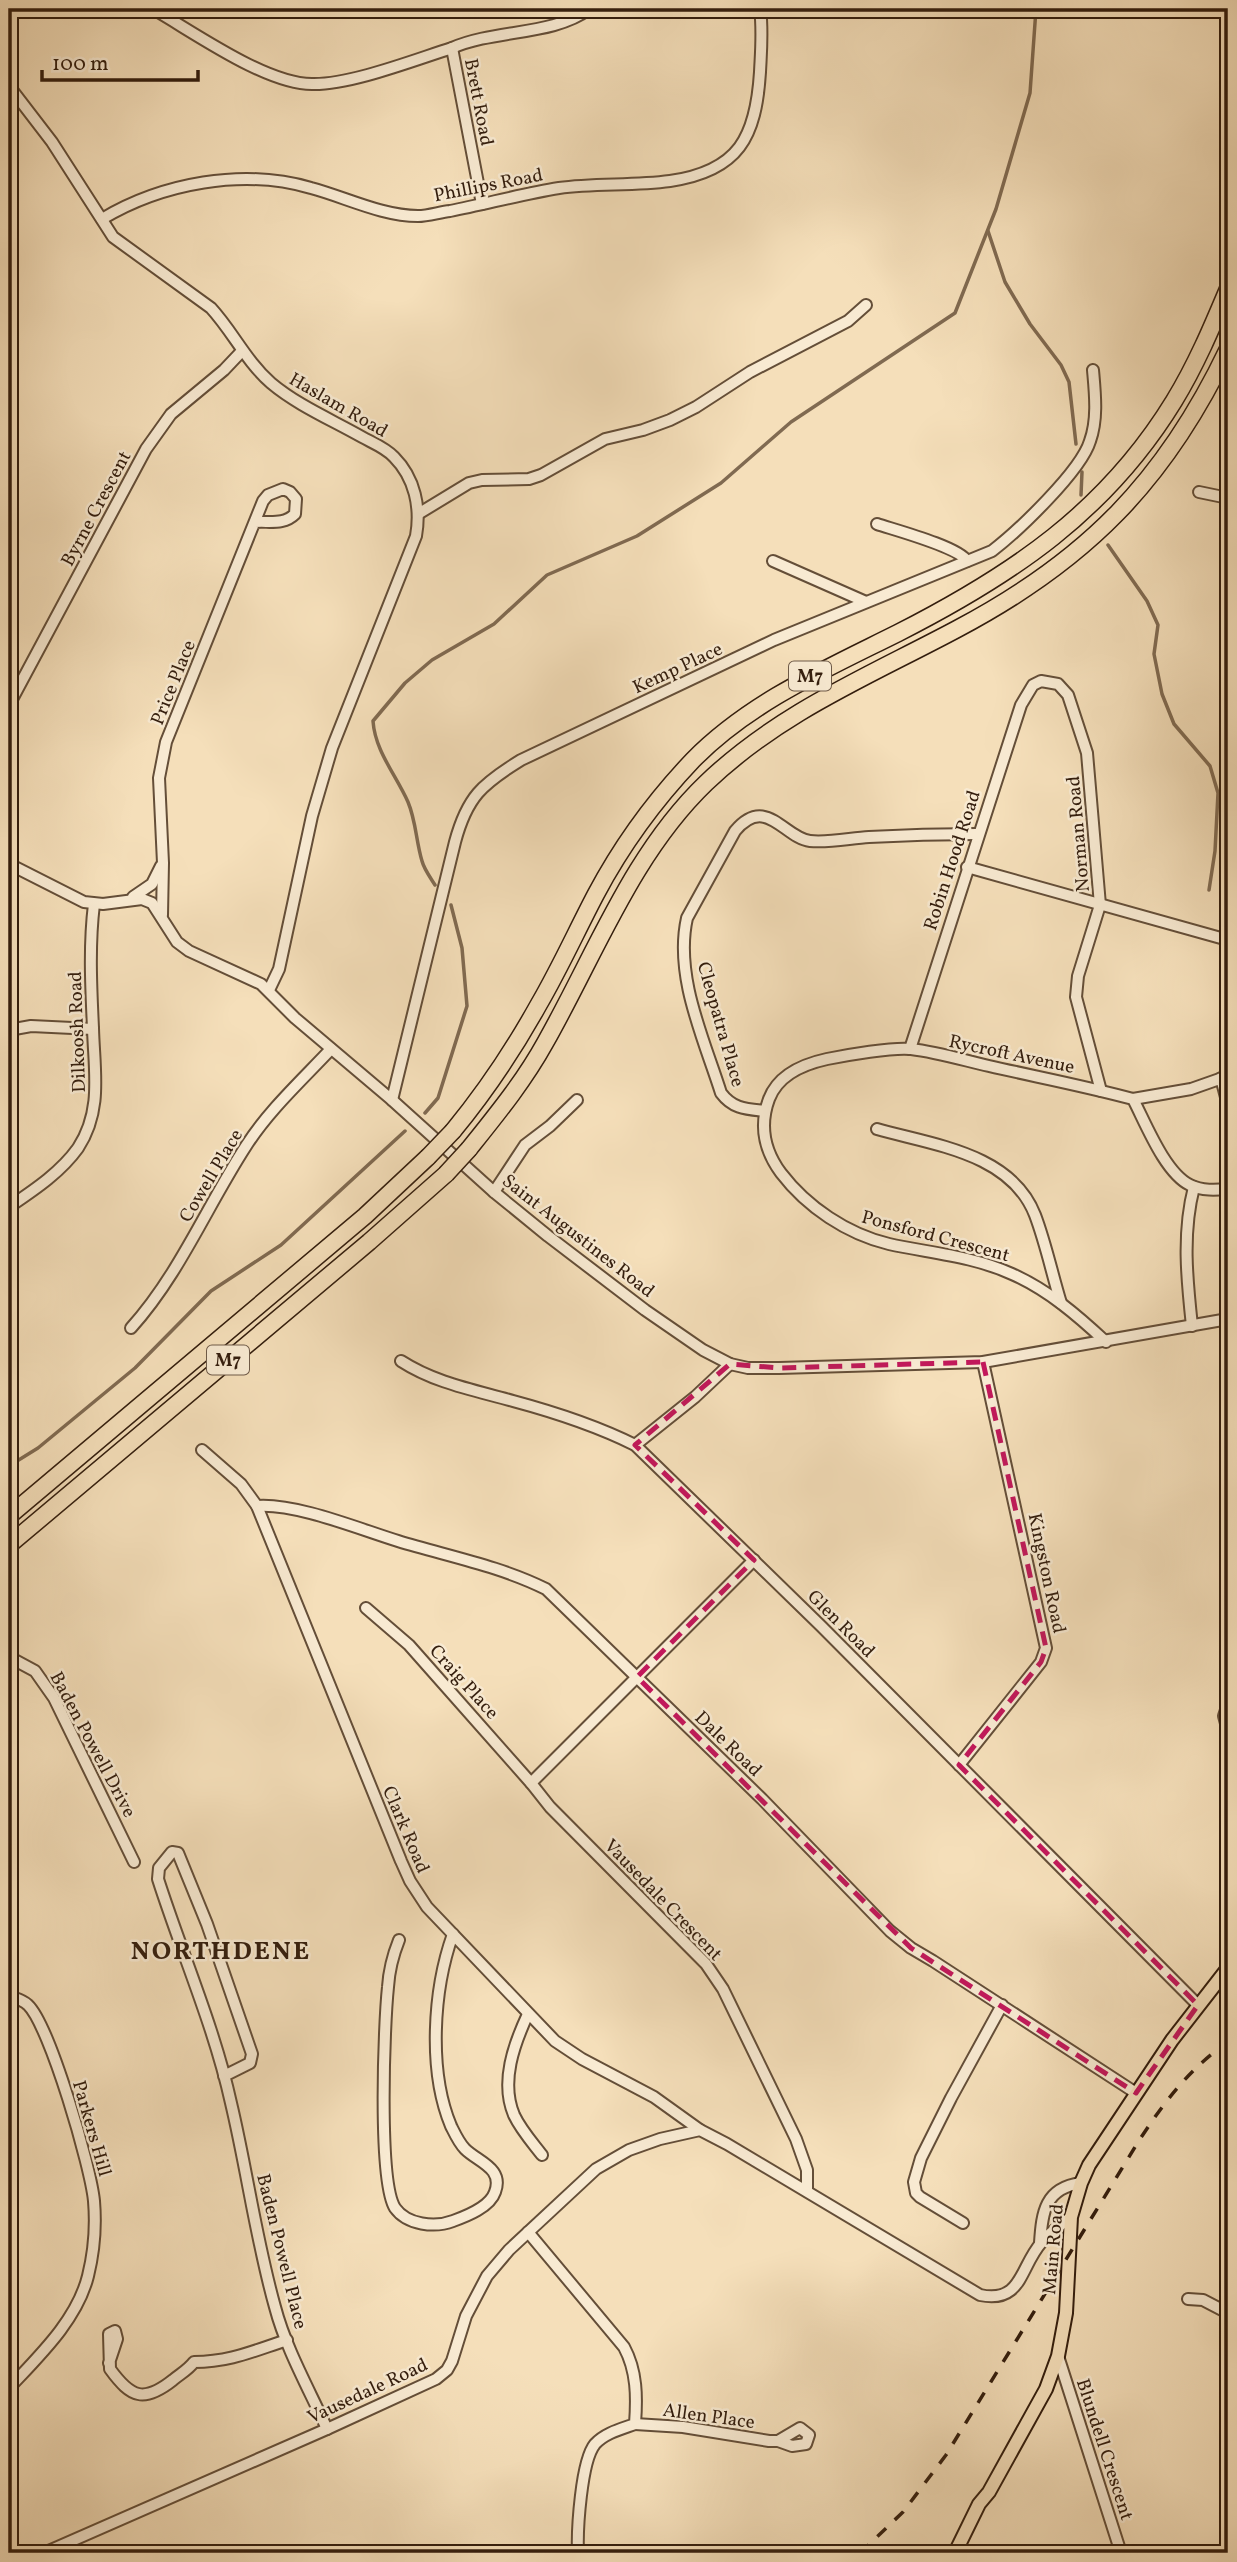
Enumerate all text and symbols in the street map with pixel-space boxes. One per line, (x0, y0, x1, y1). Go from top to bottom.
scale bar (42, 38, 198, 82)
text: 100 m (52, 50, 109, 79)
street label: Brett Road (457, 56, 499, 148)
street label: Phillips Road (431, 163, 545, 209)
street label: Haslam Road (284, 367, 392, 445)
street label: Byrne Crescent (55, 446, 138, 571)
street label: Price Place (145, 636, 203, 729)
street label: Kemp Place (629, 637, 727, 701)
road number: M7 (789, 662, 831, 690)
street label: Norman Road (1061, 775, 1097, 893)
street label: Robin Hood Road (918, 787, 988, 934)
street label: Cleopatra Place (690, 959, 750, 1090)
street label: Dilkoosh Road (63, 971, 93, 1093)
street label: Rycroft Avenue (946, 1029, 1077, 1081)
street label: Cowell Place (174, 1124, 250, 1228)
street label: Saint Augustines Road (496, 1169, 660, 1304)
street label: Ponsford Crescent (859, 1205, 1013, 1269)
road number: M7 (207, 1345, 249, 1374)
street label: Kingston Road (1021, 1511, 1071, 1636)
street label: Glen Road (801, 1585, 880, 1664)
street label: Craig Place (423, 1639, 504, 1726)
street label: Baden Powell Drive (43, 1667, 142, 1822)
street label: Dale Road (688, 1706, 767, 1783)
street label: Clark Road (375, 1782, 435, 1877)
street label: Vausedale Crescent (598, 1834, 728, 1967)
district label: NORTHDENE (131, 1934, 311, 1970)
street label: Parkers Hill (65, 2077, 117, 2180)
street label: Baden Powell Place (249, 2171, 313, 2332)
street label: Main Road (1037, 2203, 1071, 2296)
street label: Vausedale Road (303, 2353, 432, 2431)
street label: Blundell Crescent (1069, 2375, 1139, 2524)
street label: Allen Place (661, 2398, 756, 2436)

